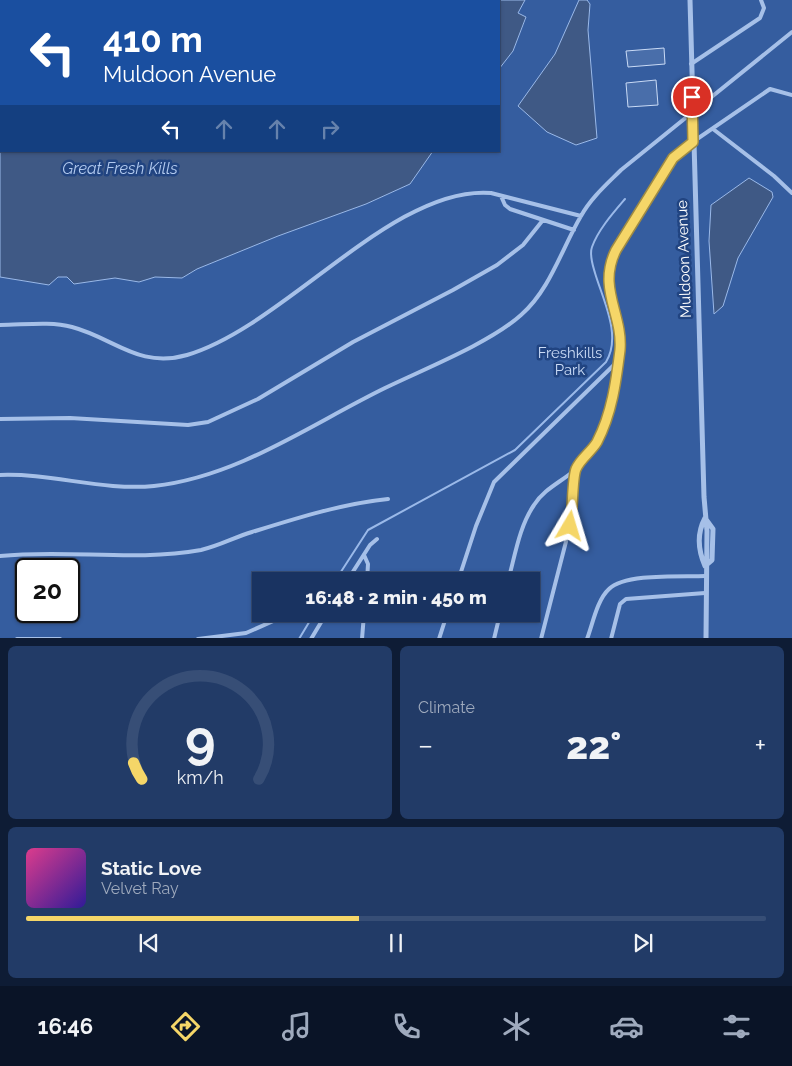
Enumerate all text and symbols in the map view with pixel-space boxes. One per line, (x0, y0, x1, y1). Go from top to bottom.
text: 410 m (103, 19, 203, 60)
icon: left (20, 20, 85, 85)
text: Muldoon Avenue (103, 61, 276, 87)
pin (671, 76, 713, 118)
icon: arrive (678, 83, 706, 111)
icon: left (157, 115, 185, 143)
icon: ahead (210, 115, 238, 143)
icon: ahead (263, 115, 291, 143)
icon: right (316, 115, 344, 143)
water label: Great Fresh Kills (62, 159, 178, 178)
street label: Muldoon Avenue (673, 200, 695, 318)
park label: Freshkills Park (538, 344, 602, 379)
position arrow (543, 499, 595, 551)
speed limit sign: 20 (15, 558, 80, 623)
text: 16:48 · 2 min · 450 m (305, 586, 487, 608)
text: Climate (418, 698, 475, 717)
text: 9 (185, 709, 215, 770)
text: 22° (566, 723, 621, 768)
text: − (418, 729, 433, 762)
text: + (754, 729, 766, 762)
text: km/h (176, 767, 224, 788)
text: Static Love (101, 857, 202, 879)
text: Velvet Ray (101, 879, 179, 898)
icon: previous (135, 929, 163, 957)
icon: pause (382, 929, 410, 957)
icon: next (629, 929, 657, 957)
icon: directions (168, 1009, 203, 1044)
icon: music (279, 1009, 314, 1044)
icon: phone (389, 1009, 424, 1044)
icon: climate (499, 1009, 534, 1044)
icon: car (609, 1009, 644, 1044)
icon: filters (719, 1009, 754, 1044)
text: 16:46 (38, 1013, 93, 1039)

